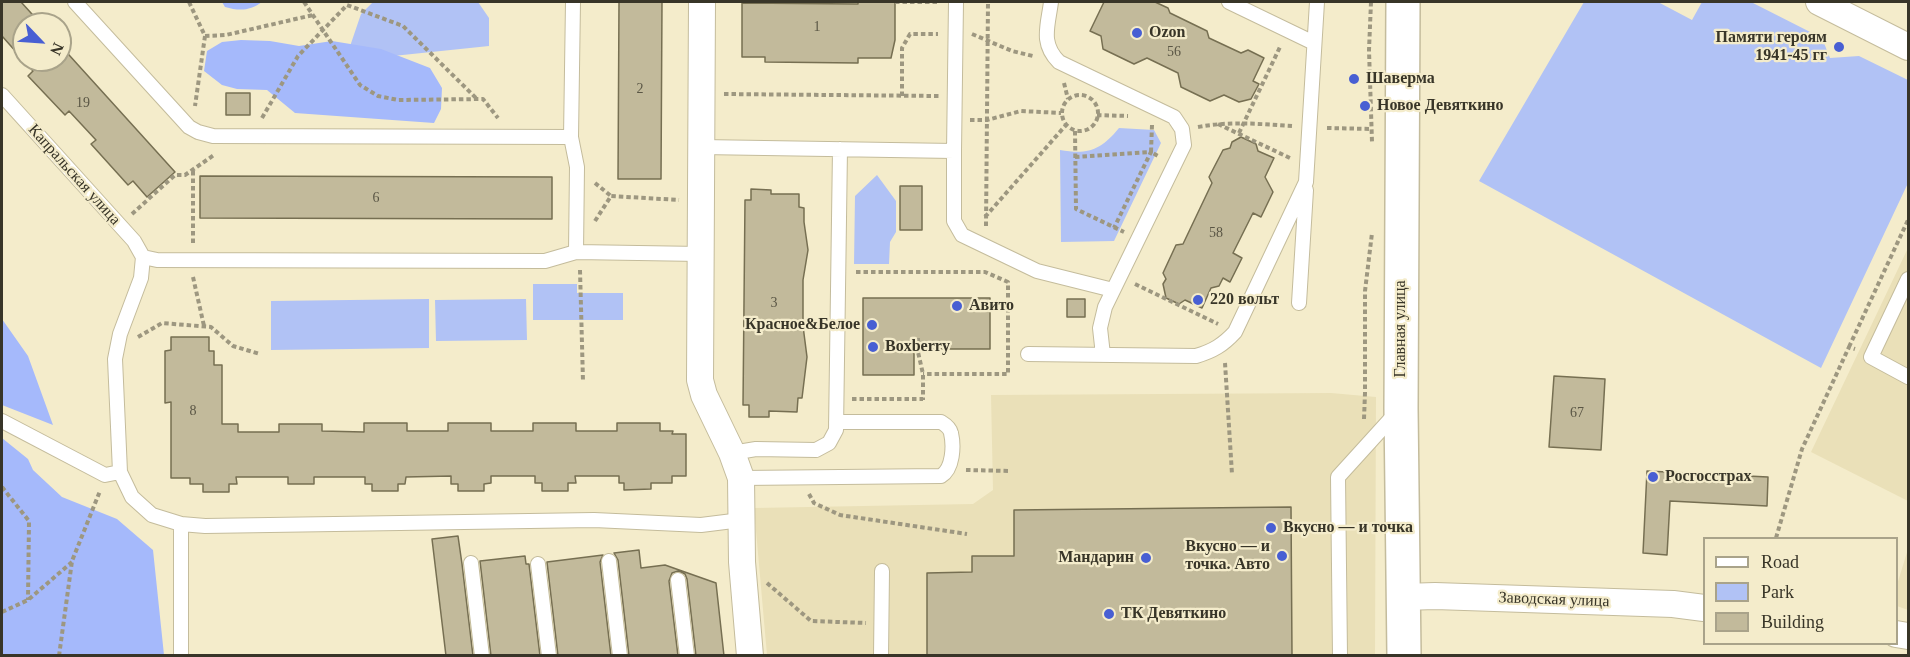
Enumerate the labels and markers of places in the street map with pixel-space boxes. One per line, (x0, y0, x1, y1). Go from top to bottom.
place label: Ozon (1149, 23, 1185, 43)
marker: Ozon (1130, 26, 1144, 40)
place label: Памяти героям 1941-45 гг (1716, 28, 1827, 66)
marker: Памяти героям 1941-45 гг (1832, 40, 1846, 54)
place label: Шаверма (1366, 69, 1435, 89)
marker: Шаверма (1347, 72, 1361, 86)
place label: Новое Девяткино (1377, 96, 1504, 116)
marker: Новое Девяткино (1358, 99, 1372, 113)
place label: 220 вольт (1210, 290, 1279, 310)
marker: 220 вольт (1191, 293, 1205, 307)
place label: Авито (969, 296, 1014, 316)
marker: Авито (950, 299, 964, 313)
place label: Красное&Белое (745, 315, 860, 335)
marker: Красное&Белое (865, 318, 879, 332)
place label: Boxberry (885, 337, 950, 357)
marker: Boxberry (866, 340, 880, 354)
place label: Росгосстрах (1665, 467, 1752, 487)
marker: Росгосстрах (1646, 470, 1660, 484)
place label: Вкусно — и точка (1283, 518, 1413, 538)
marker: Вкусно — и точка (1264, 521, 1278, 535)
place label: Вкусно — и точка. Авто (1185, 537, 1270, 575)
place label: Мандарин (1058, 548, 1134, 568)
marker: Вкусно — и точка. Авто (1275, 549, 1289, 563)
marker: Мандарин (1139, 551, 1153, 565)
place label: ТК Девяткино (1121, 604, 1226, 624)
marker: ТК Девяткино (1102, 607, 1116, 621)

